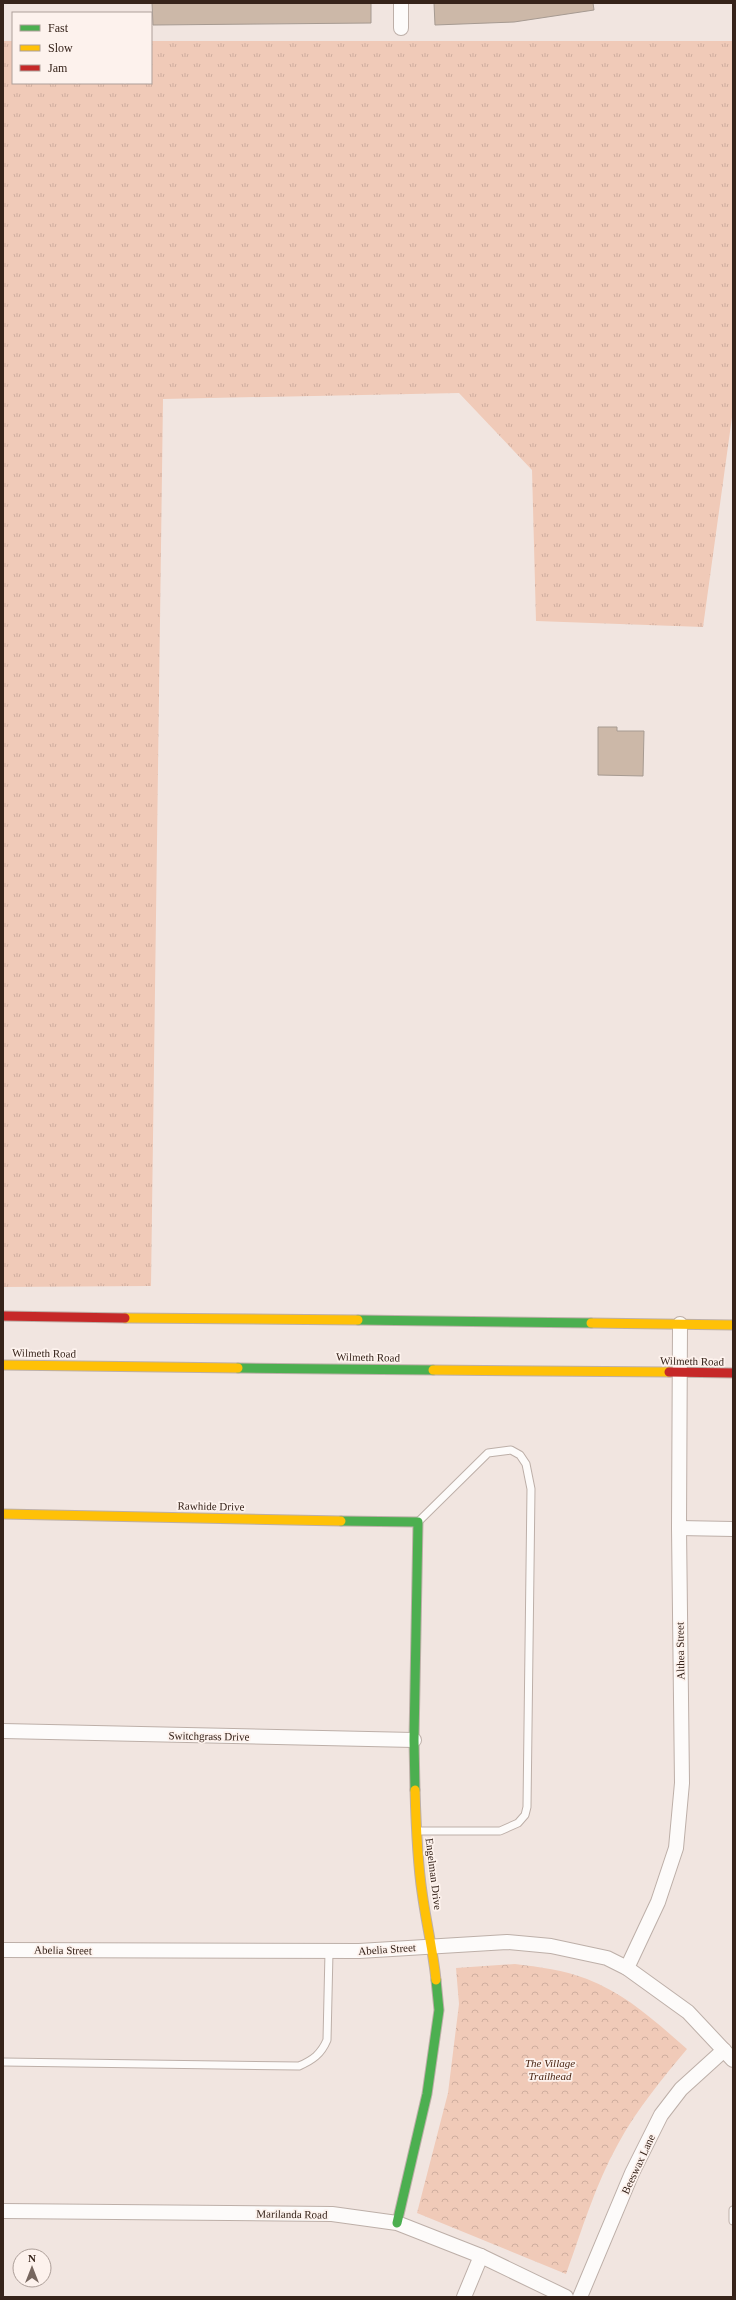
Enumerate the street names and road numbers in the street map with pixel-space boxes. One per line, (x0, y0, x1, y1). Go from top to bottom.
street label: Wilmeth Road (12, 1346, 77, 1360)
street label: Wilmeth Road (336, 1350, 401, 1364)
street label: Wilmeth Road (660, 1354, 725, 1368)
street label: Rawhide Drive (177, 1499, 245, 1513)
street label: Althea Street (673, 1622, 687, 1680)
street label: Switchgrass Drive (168, 1729, 250, 1743)
street label: Engelman Drive (424, 1837, 444, 1911)
street label: Abelia Street (358, 1941, 416, 1957)
street label: Abelia Street (34, 1943, 92, 1957)
street label: Beeswax Lane (619, 2132, 657, 2196)
street label: Marilanda Road (256, 2207, 328, 2221)

